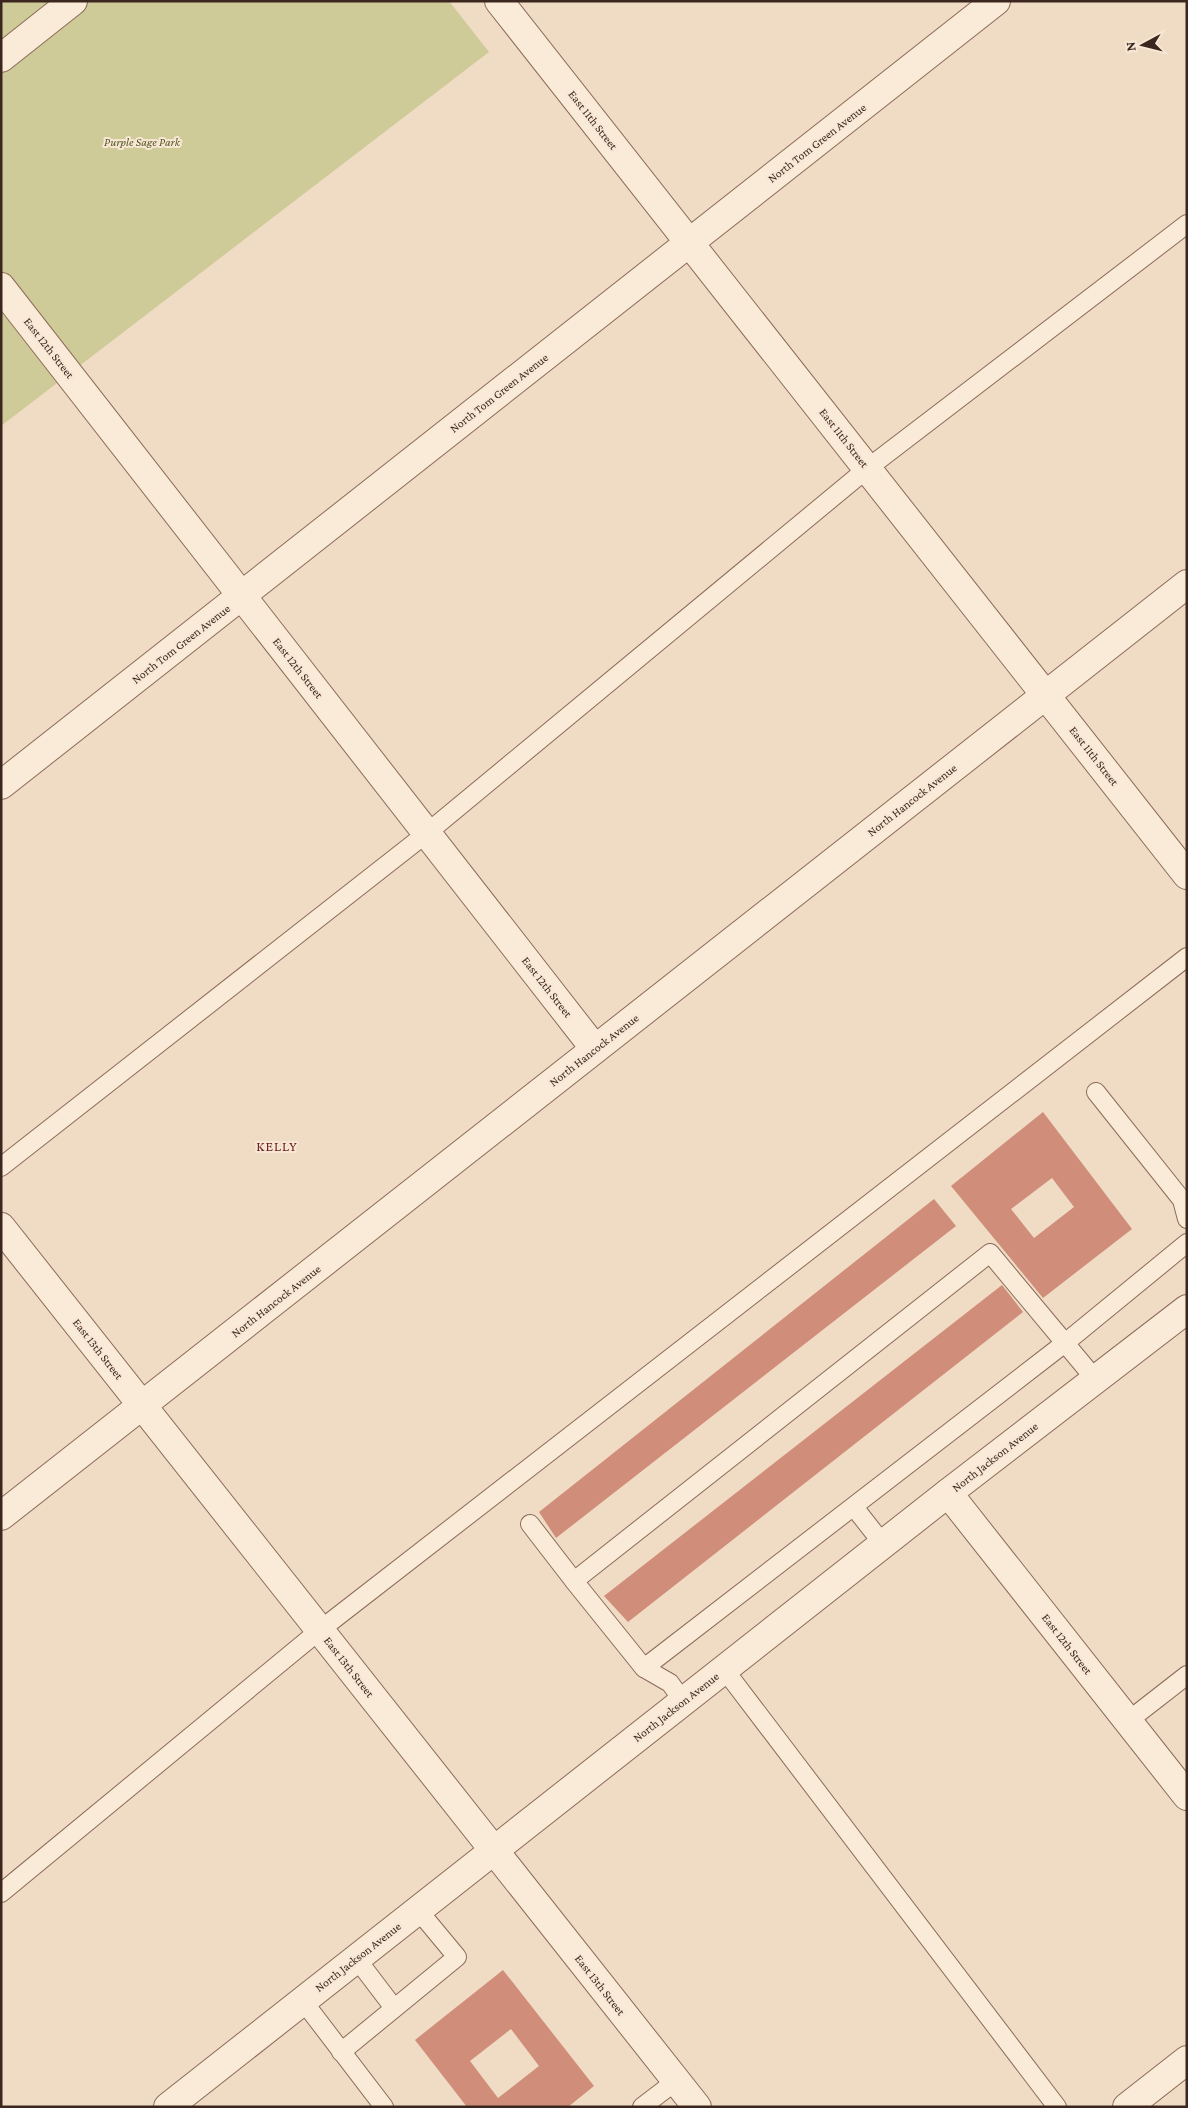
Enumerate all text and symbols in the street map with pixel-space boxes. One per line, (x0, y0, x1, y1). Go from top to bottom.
north arrow (1118, 20, 1168, 70)
text: N (1122, 40, 1139, 52)
street label: East 11th Street (565, 87, 621, 153)
street label: North Tom Green Avenue (765, 100, 869, 186)
park label: Purple Sage Park (104, 135, 181, 149)
street label: East 12th Street (21, 315, 78, 382)
street label: North Tom Green Avenue (447, 350, 551, 436)
street label: East 11th Street (816, 405, 872, 471)
street label: North Tom Green Avenue (129, 601, 233, 687)
street label: East 12th Street (270, 635, 327, 702)
street label: East 11th Street (1066, 723, 1122, 789)
street label: North Hancock Avenue (864, 761, 960, 839)
street label: East 12th Street (519, 954, 576, 1021)
street label: North Hancock Avenue (546, 1011, 642, 1089)
district label: KELLY (256, 1138, 298, 1154)
street label: North Hancock Avenue (228, 1262, 324, 1340)
street label: East 13th Street (70, 1316, 127, 1383)
street label: North Jackson Avenue (949, 1419, 1041, 1495)
street label: East 12th Street (1039, 1611, 1096, 1678)
street label: East 13th Street (321, 1634, 378, 1701)
street label: North Jackson Avenue (630, 1669, 722, 1745)
street label: North Jackson Avenue (312, 1919, 404, 1995)
street label: East 13th Street (572, 1952, 629, 2019)

